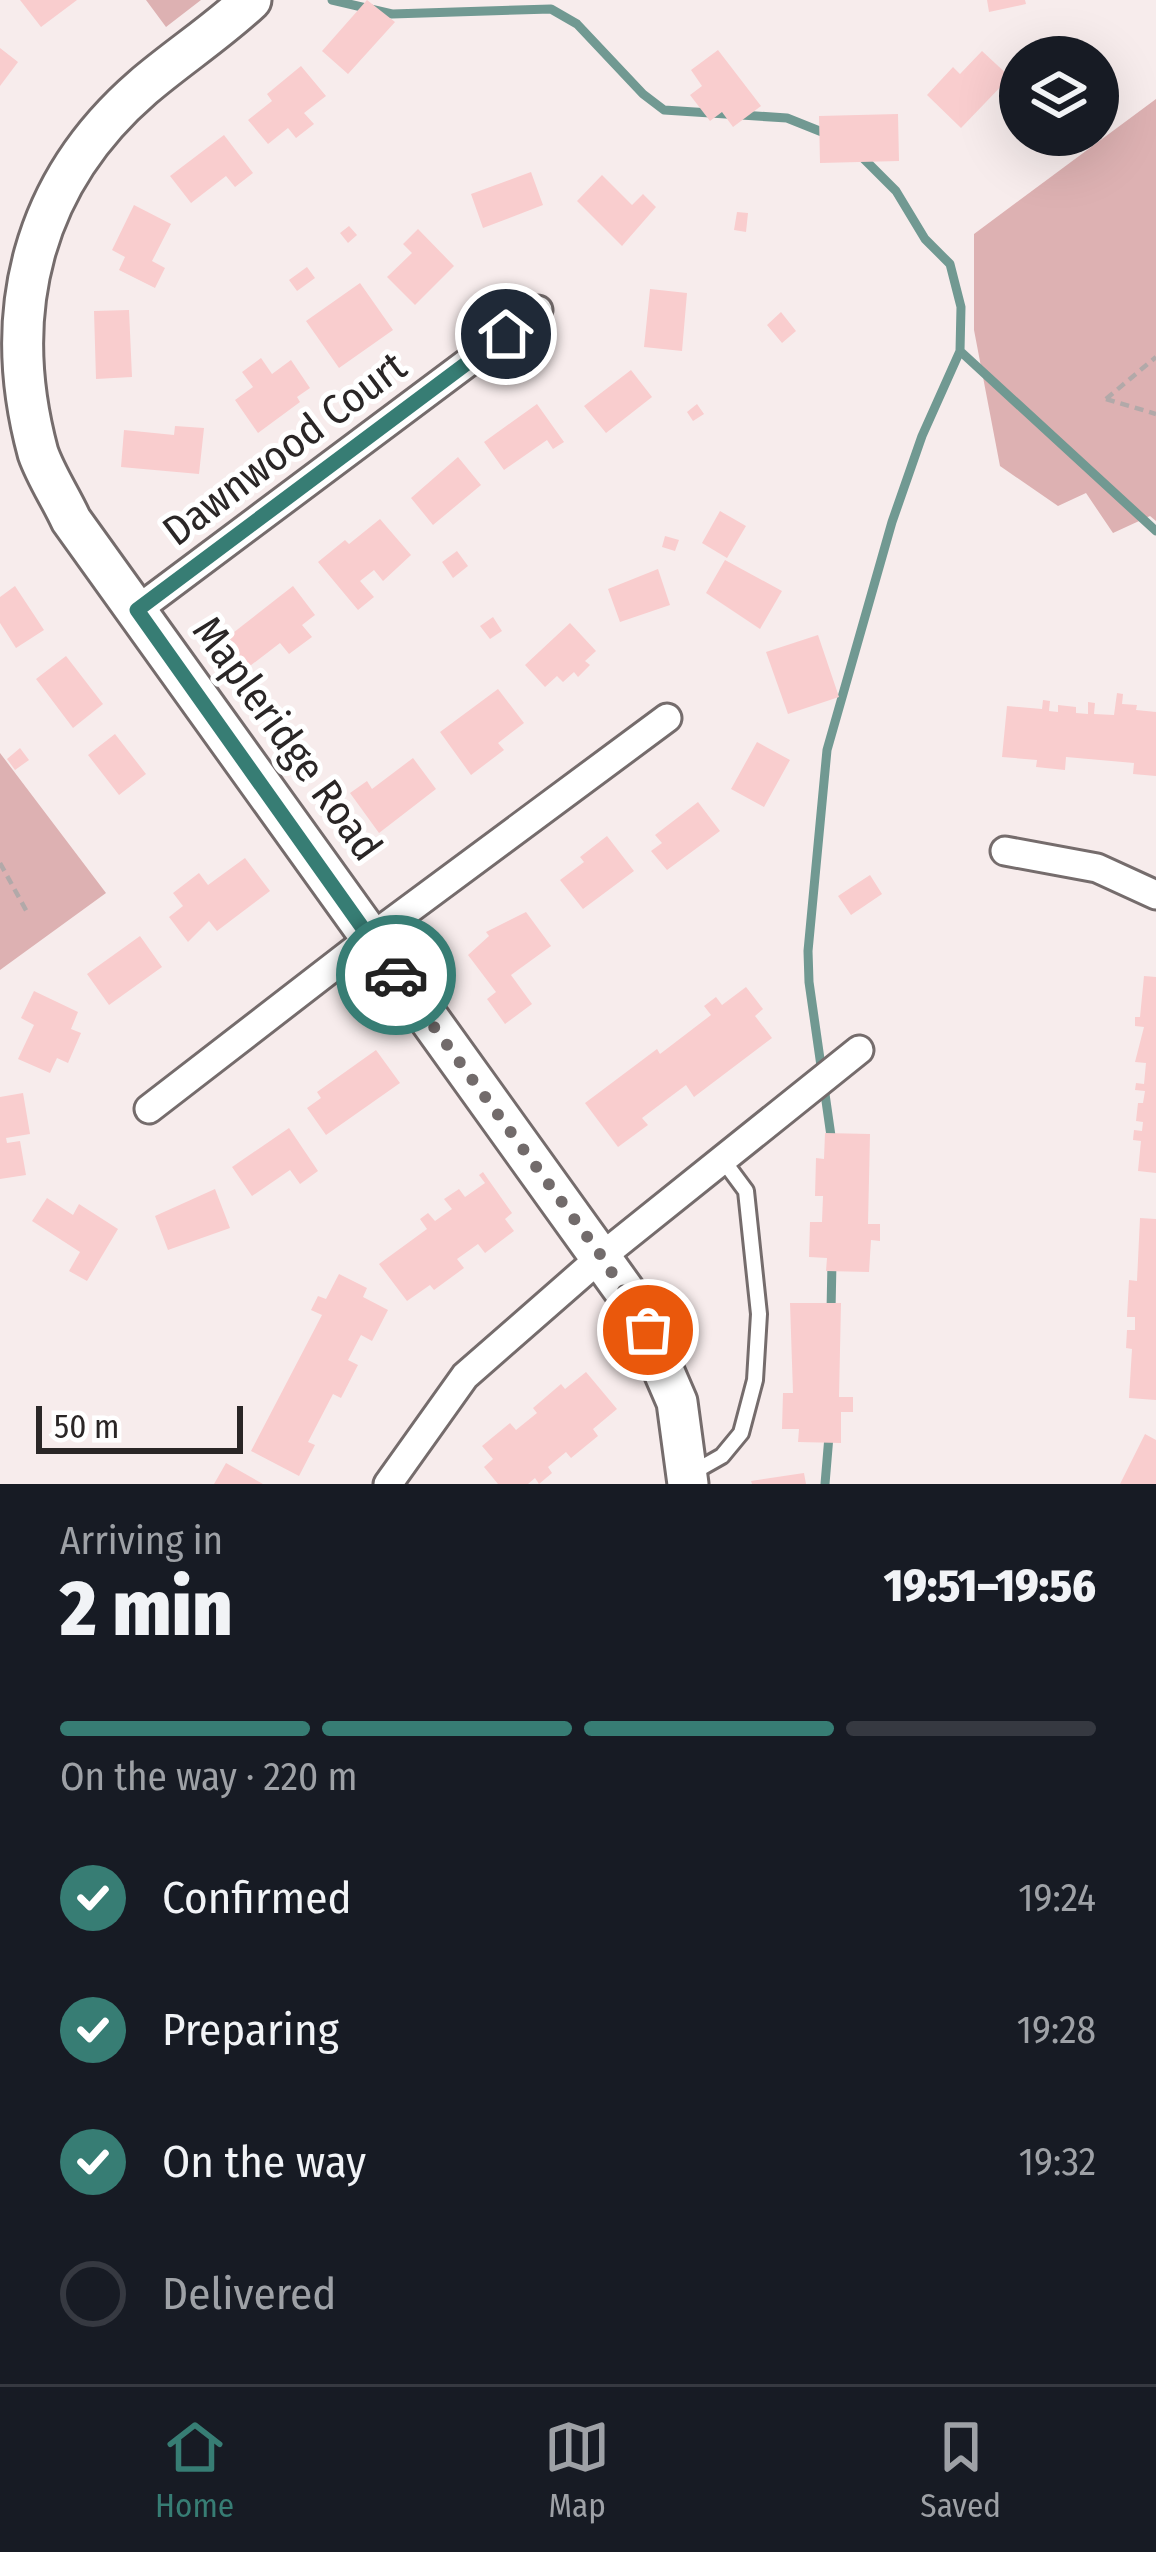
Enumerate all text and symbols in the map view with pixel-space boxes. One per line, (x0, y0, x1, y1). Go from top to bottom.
map controls (999, 36, 1119, 156)
button: layers (999, 36, 1119, 156)
pin (455, 283, 557, 385)
icon: home (473, 301, 539, 367)
street label: Dawnwood Court (153, 341, 416, 556)
street label: Mapleridge Road (182, 607, 392, 870)
courier (336, 915, 456, 1035)
icon: car (363, 942, 429, 1008)
pin (597, 1279, 699, 1381)
icon: bag (615, 1297, 681, 1363)
scale bar (36, 1400, 243, 1453)
text: 50 m (54, 1407, 119, 1447)
text: Arriving in (60, 1518, 223, 1564)
text: 19:51–19:56 (884, 1559, 1096, 1613)
text: 2 min (60, 1562, 233, 1656)
text: On the way · 220 m (60, 1754, 357, 1800)
icon: check (60, 1865, 126, 1931)
text: Confirmed (162, 1871, 352, 1925)
text: 19:24 (1018, 1875, 1096, 1921)
icon: check (60, 1997, 126, 2063)
text: Preparing (162, 2003, 339, 2057)
text: 19:28 (1017, 2007, 1096, 2053)
icon: check (60, 2129, 126, 2195)
text: On the way (162, 2135, 366, 2189)
text: 19:32 (1019, 2139, 1096, 2185)
text: Delivered (162, 2267, 336, 2321)
tab: Home (155, 2414, 234, 2526)
tab: Map (544, 2414, 610, 2526)
tab: Saved (920, 2414, 1001, 2526)

